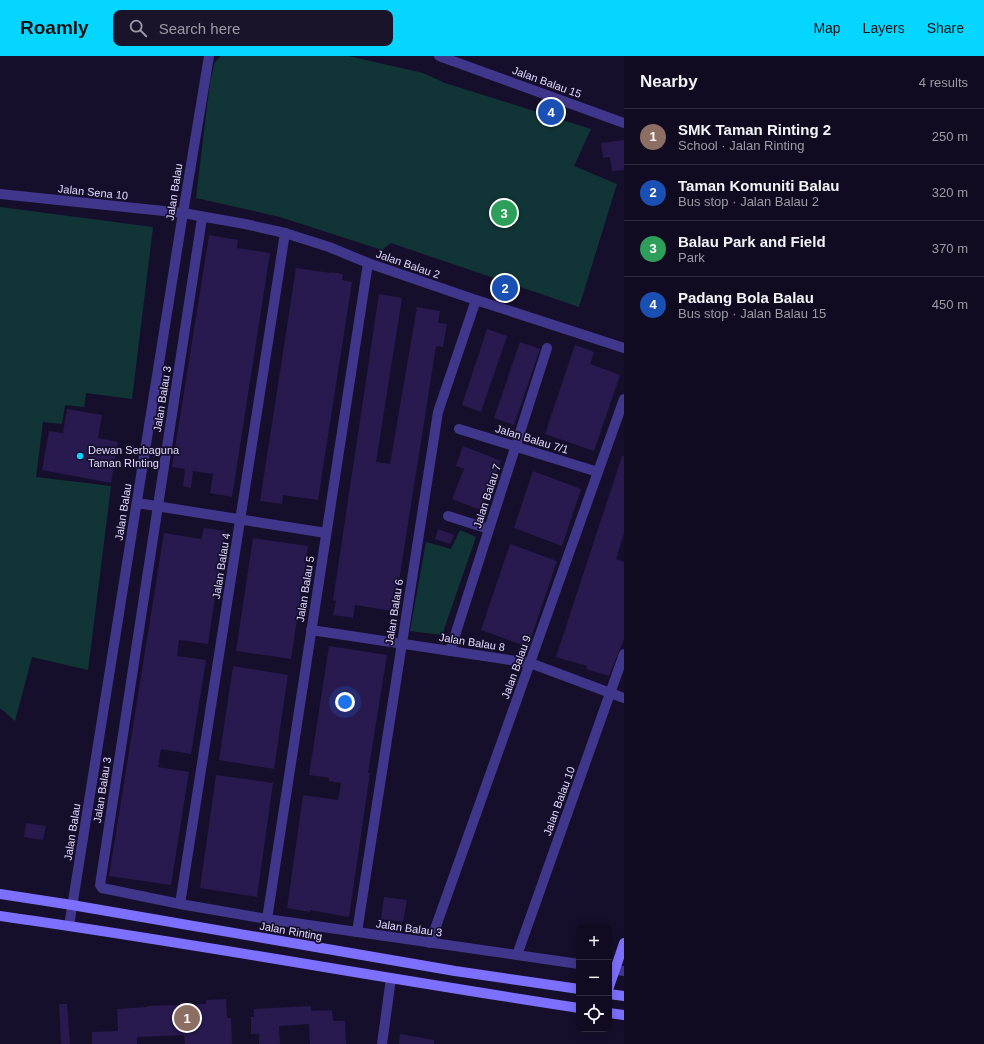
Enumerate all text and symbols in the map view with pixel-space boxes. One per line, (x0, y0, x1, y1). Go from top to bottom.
search box (113, 10, 393, 46)
text: Roamly (20, 17, 89, 38)
icon: search (127, 17, 149, 39)
text: Search here (159, 20, 240, 37)
text: Map (813, 20, 841, 36)
text: Layers (863, 20, 905, 36)
text: Share (927, 20, 964, 36)
street label: Jalan Balau 15 (511, 64, 583, 100)
text: Nearby (640, 72, 698, 91)
text: 4 results (919, 75, 968, 90)
pin: 4 (538, 97, 564, 127)
text: SMK Taman Rinting 2 (678, 121, 831, 138)
text: 1 (649, 129, 657, 144)
text: 250 m (932, 129, 968, 144)
text: School · Jalan Rinting (678, 138, 804, 153)
street label: Jalan Balau (164, 163, 184, 221)
text: Taman Komuniti Balau (678, 177, 839, 194)
street label: Jalan Sena 10 (57, 182, 129, 202)
text: 2 (649, 185, 657, 200)
text: 320 m (932, 185, 968, 200)
text: Bus stop · Jalan Balau 2 (678, 194, 819, 209)
pin: 3 (491, 198, 517, 228)
text: Balau Park and Field (678, 233, 826, 250)
text: 3 (649, 241, 657, 256)
text: 370 m (932, 241, 968, 256)
street label: Jalan Balau 2 (375, 247, 441, 281)
text: Park (678, 250, 705, 265)
pin: 2 (492, 273, 518, 303)
text: Padang Bola Balau (678, 289, 814, 306)
text: 4 (649, 297, 657, 312)
text: 450 m (932, 297, 968, 312)
text: Bus stop · Jalan Balau 15 (678, 306, 826, 321)
street label: Jalan Balau 3 (151, 365, 173, 433)
street label: Jalan Balau 7/1 (494, 422, 570, 456)
place label: Dewan Serbaguna Taman RInting (88, 444, 180, 469)
marker: Dewan Serbaguna Taman RInting (75, 451, 85, 461)
street label: Jalan Balau 7 (471, 462, 503, 530)
street label: Jalan Balau (113, 483, 133, 541)
street label: Jalan Balau 4 (210, 532, 232, 600)
street label: Jalan Balau 5 (294, 555, 316, 623)
street label: Jalan Balau 6 (383, 578, 405, 646)
street label: Jalan Balau 8 (438, 631, 506, 653)
street label: Jalan Balau 9 (499, 634, 533, 700)
your location (335, 692, 355, 712)
street label: Jalan Balau 3 (91, 756, 113, 824)
street label: Jalan Balau 10 (541, 765, 577, 837)
street label: Jalan Balau (62, 803, 82, 861)
street label: Jalan Balau 3 (375, 917, 443, 939)
street label: Jalan Rinting (259, 920, 323, 942)
map controls (576, 924, 612, 1032)
button: + (576, 924, 612, 960)
button: − (576, 960, 612, 996)
button: locate (576, 996, 612, 1032)
pin: 1 (174, 1003, 200, 1033)

